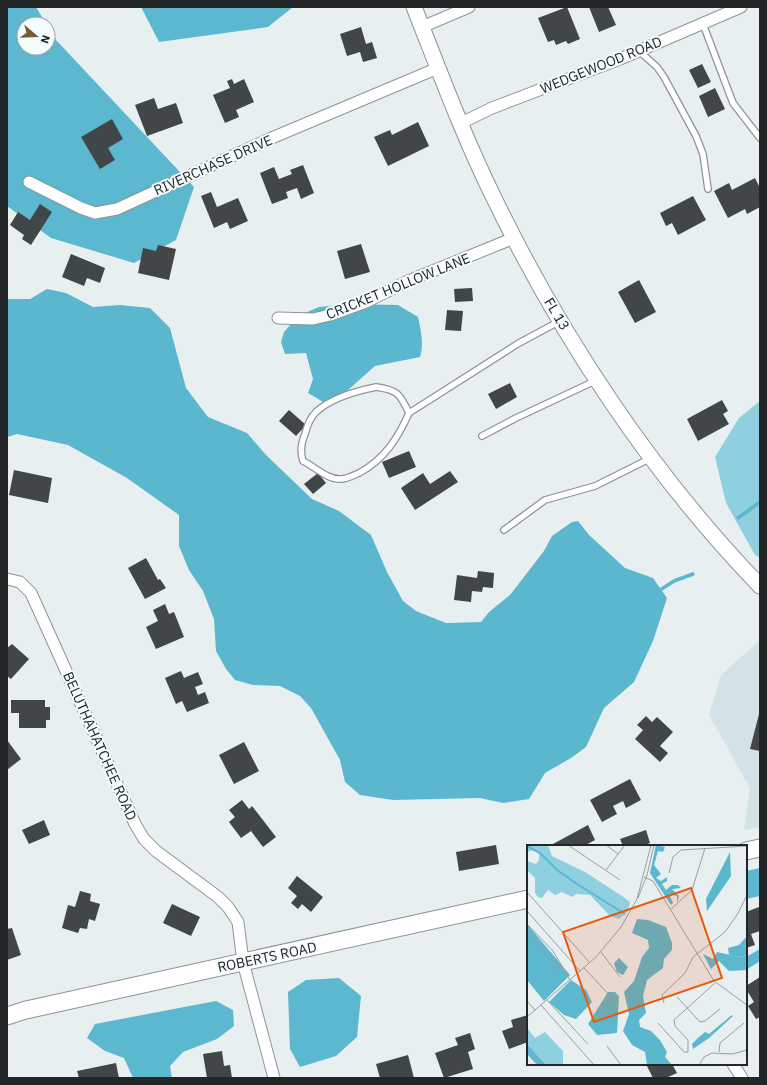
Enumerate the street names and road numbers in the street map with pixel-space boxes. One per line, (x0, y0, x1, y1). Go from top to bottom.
street label: WEDGEWOOD ROAD (537, 32, 665, 98)
street label: RIVERCHASE DRIVE (151, 131, 275, 199)
street label: CRICKET HOLLOW LANE (323, 249, 473, 323)
street label: FL 13 (540, 294, 574, 334)
street label: BELUTHAHATCHEE ROAD (59, 669, 141, 823)
street label: ROBERTS ROAD (216, 938, 318, 976)

